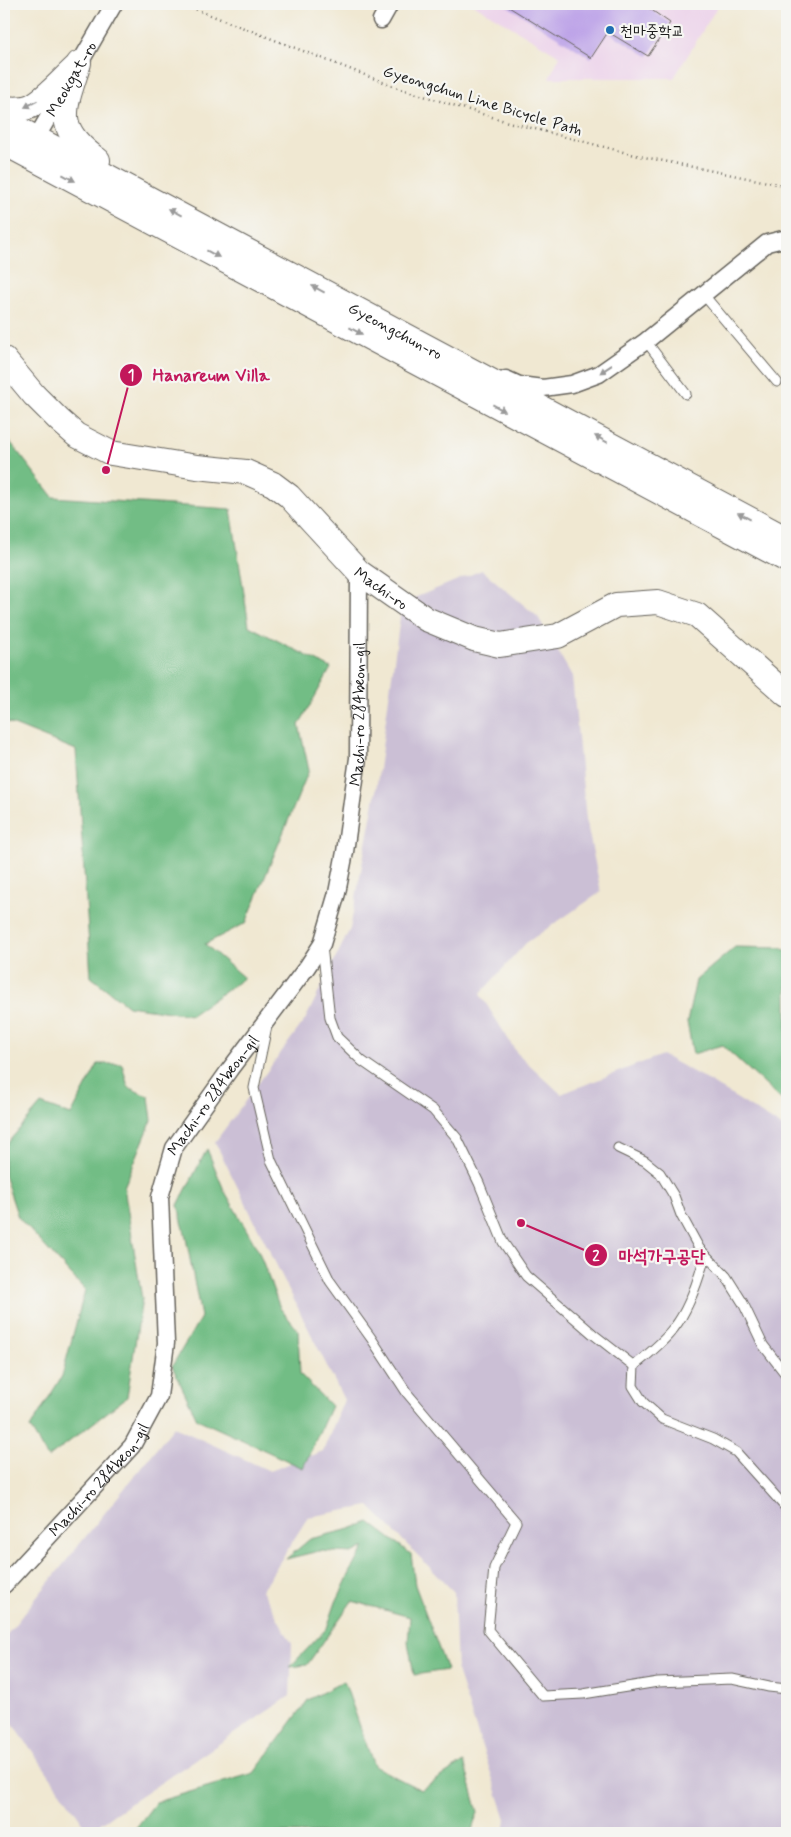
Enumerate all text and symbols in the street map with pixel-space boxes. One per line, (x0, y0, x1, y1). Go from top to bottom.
place label: 천마중학교 (620, 21, 684, 42)
marker: 천마중학교 (604, 24, 616, 36)
street label: Meokgat-ro (42, 38, 102, 121)
street label: Gyeongchun Line Bicycle Path (380, 61, 585, 142)
one-way arrow (23, 100, 38, 108)
one-way arrow (62, 174, 77, 182)
one-way arrow (168, 208, 183, 216)
one-way arrow (206, 250, 219, 259)
one-way arrow (311, 285, 326, 293)
street label: Gyeongchun-ro (344, 298, 446, 365)
one-way arrow (349, 327, 363, 335)
callout: Hanareum Villa (118, 358, 278, 391)
text: Hanareum Villa (153, 364, 271, 388)
one-way arrow (599, 364, 613, 374)
text: 1 (128, 366, 134, 386)
one-way arrow (493, 403, 506, 412)
one-way arrow (594, 435, 608, 443)
one-way arrow (737, 512, 752, 520)
street label: Machi-ro (349, 563, 412, 615)
street label: Machi-ro 284beon-gil (345, 642, 371, 788)
street label: Machi-ro 284beon-gil (163, 1031, 264, 1160)
callout: 마석가구공단 (583, 1239, 715, 1272)
text: 마석가구공단 (619, 1245, 706, 1269)
text: 2 (592, 1247, 600, 1267)
street label: Machi-ro 284beon-gil (45, 1420, 155, 1542)

